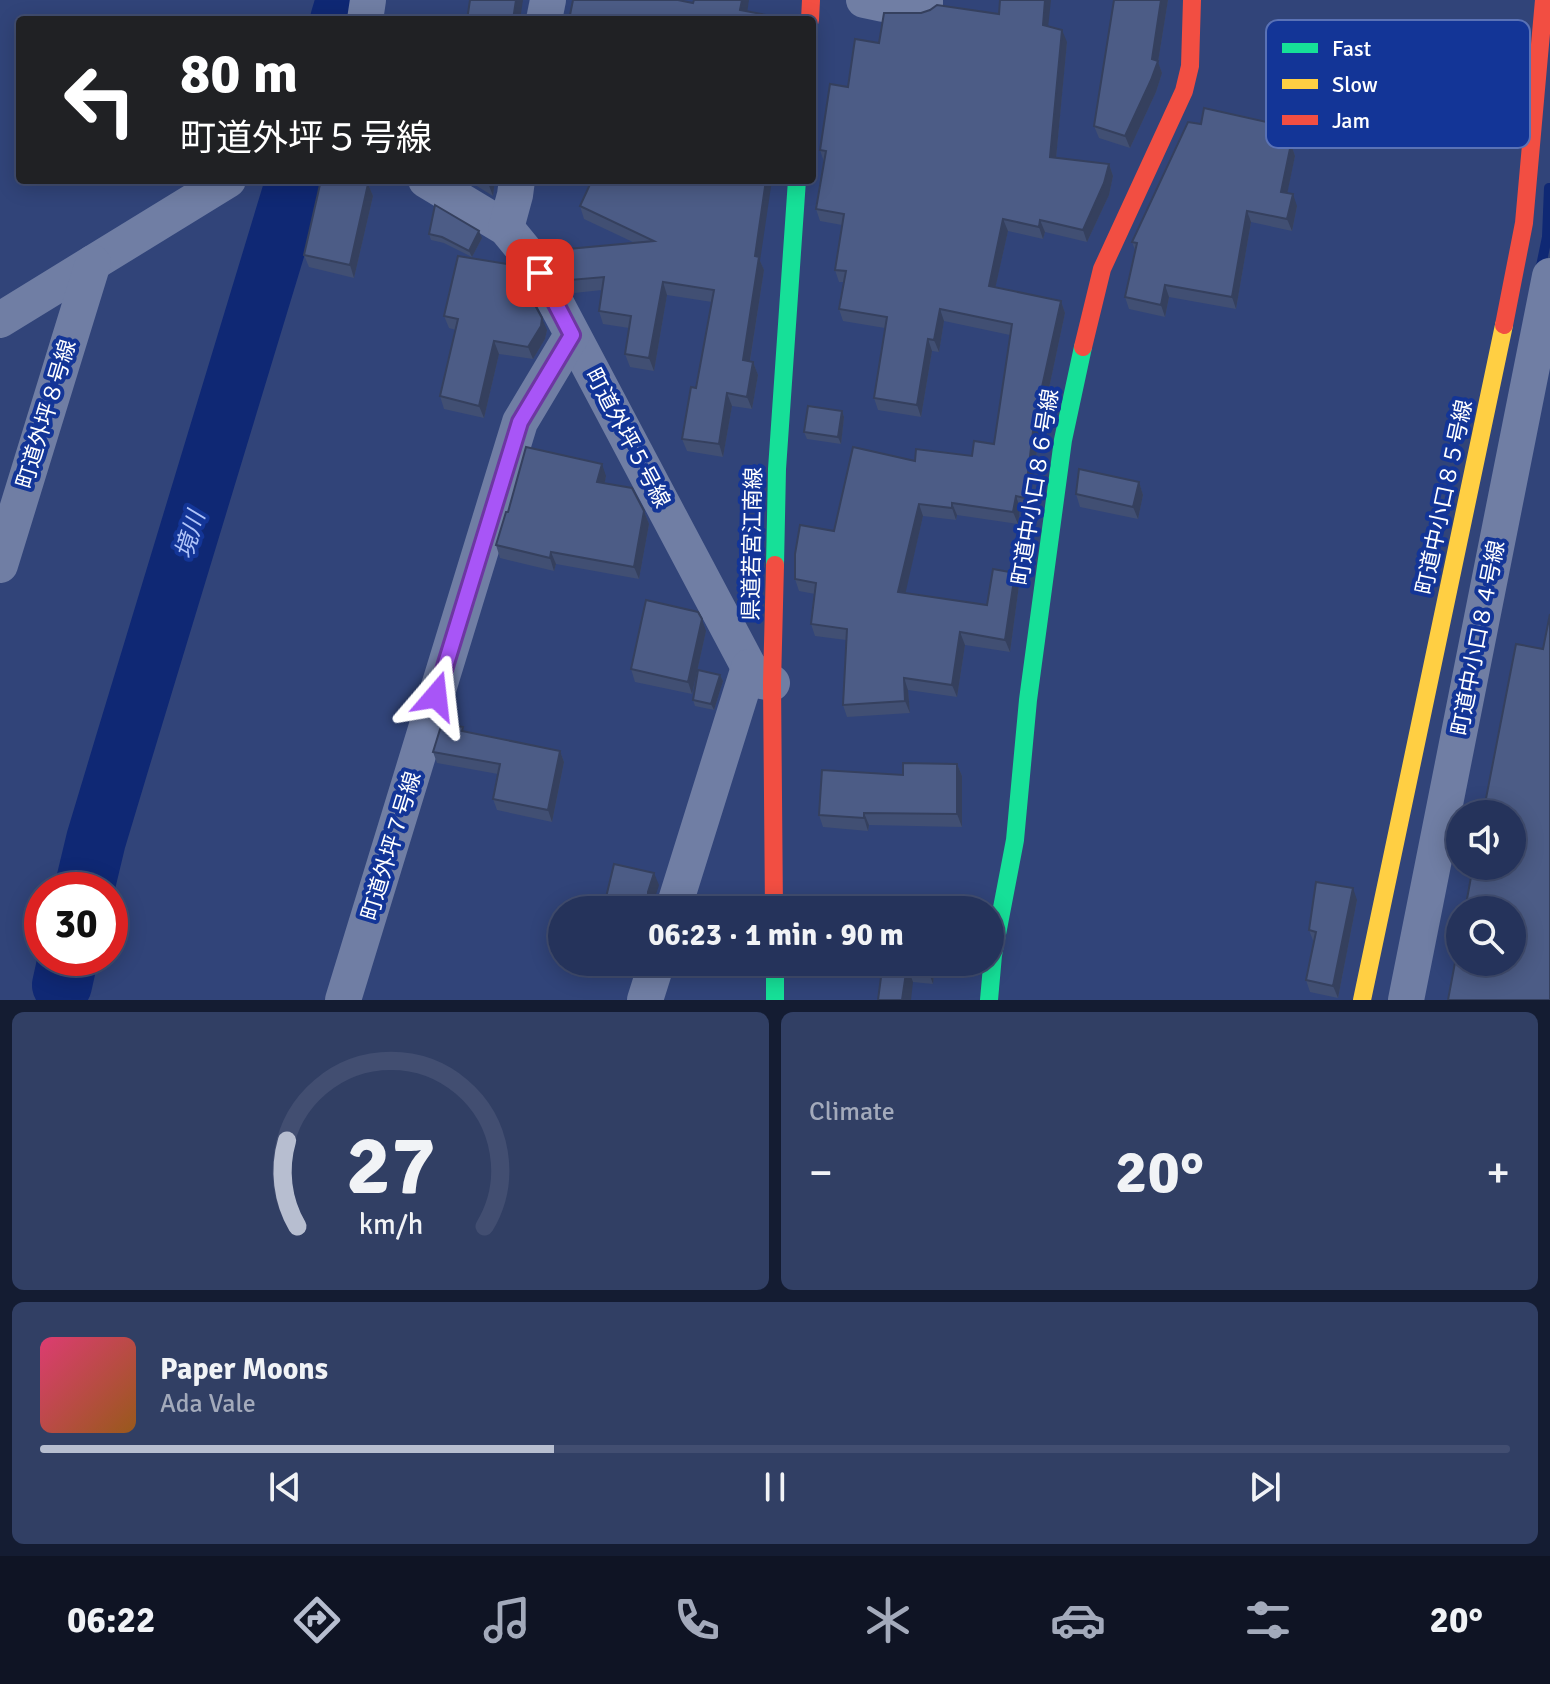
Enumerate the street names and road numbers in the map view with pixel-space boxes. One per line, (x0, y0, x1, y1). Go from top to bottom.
street label: 町道外坪８号線 (11, 336, 81, 492)
street label: 町道外坪５号線 (580, 364, 676, 512)
street label: 町道中小口８６号線 (1006, 387, 1064, 587)
street label: 町道中小口８５号線 (1410, 397, 1478, 597)
street label: 県道若宮江南線 (737, 467, 767, 621)
street label: 町道中小口８４号線 (1446, 538, 1510, 738)
street label: 町道外坪７号線 (356, 768, 426, 924)

